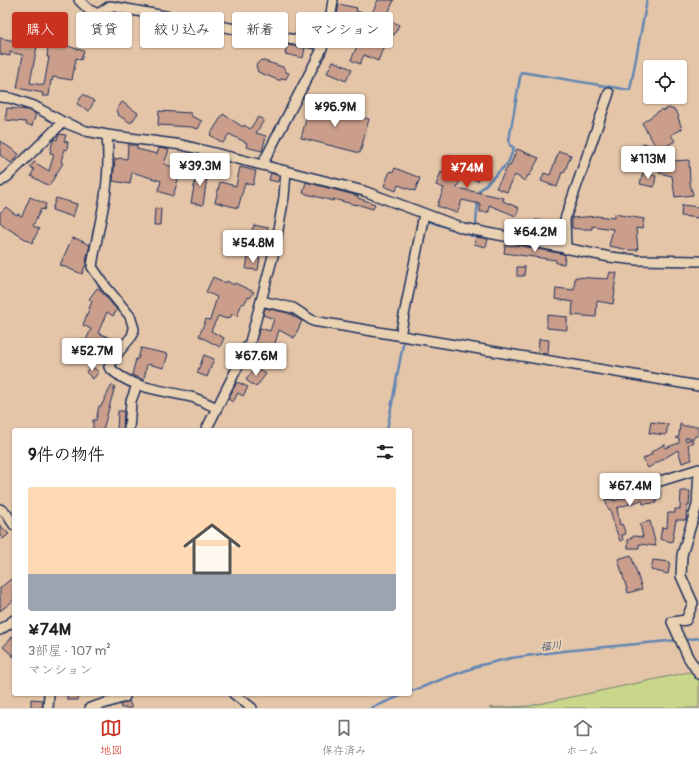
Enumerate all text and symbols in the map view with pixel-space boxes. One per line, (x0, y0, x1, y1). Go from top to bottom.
chip: 購入 (12, 12, 68, 48)
chip: 賃貸 (76, 12, 132, 48)
chip: 絞り込み (140, 12, 224, 48)
chip: 新着 (232, 12, 288, 48)
chip: マンション (296, 12, 393, 48)
map controls (643, 60, 687, 104)
button: locate (643, 60, 687, 104)
pin: ¥96.9M (302, 94, 368, 128)
text: ¥96.9M (314, 99, 356, 115)
pin: ¥113M (620, 146, 676, 180)
text: ¥113M (630, 151, 666, 167)
pin: ¥39.3M (167, 153, 233, 187)
pin: ¥74M (443, 155, 491, 189)
text: ¥39.3M (179, 158, 221, 174)
text: ¥74M (451, 160, 483, 176)
pin: ¥64.2M (502, 219, 568, 253)
text: ¥64.2M (513, 224, 557, 240)
pin: ¥54.8M (220, 230, 286, 264)
text: ¥54.8M (232, 235, 274, 251)
pin: ¥52.7M (59, 338, 125, 372)
text: ¥52.7M (71, 343, 113, 359)
pin: ¥67.6M (223, 343, 289, 377)
text: ¥67.6M (234, 348, 278, 364)
icon: filters (374, 441, 396, 463)
text: 9件の物件 (28, 444, 105, 465)
pin: ¥67.4M (597, 473, 663, 507)
text: ¥67.4M (608, 478, 652, 494)
icon: home (176, 513, 248, 585)
text: ¥74M (28, 619, 71, 640)
water label: 福川 (539, 638, 563, 654)
text: 3部屋 · 107 m² (28, 643, 111, 659)
text: マンション (28, 662, 92, 678)
tab: 地図 (100, 717, 122, 757)
tab: 保存済み (322, 717, 366, 757)
tab: ホーム (566, 717, 599, 757)

